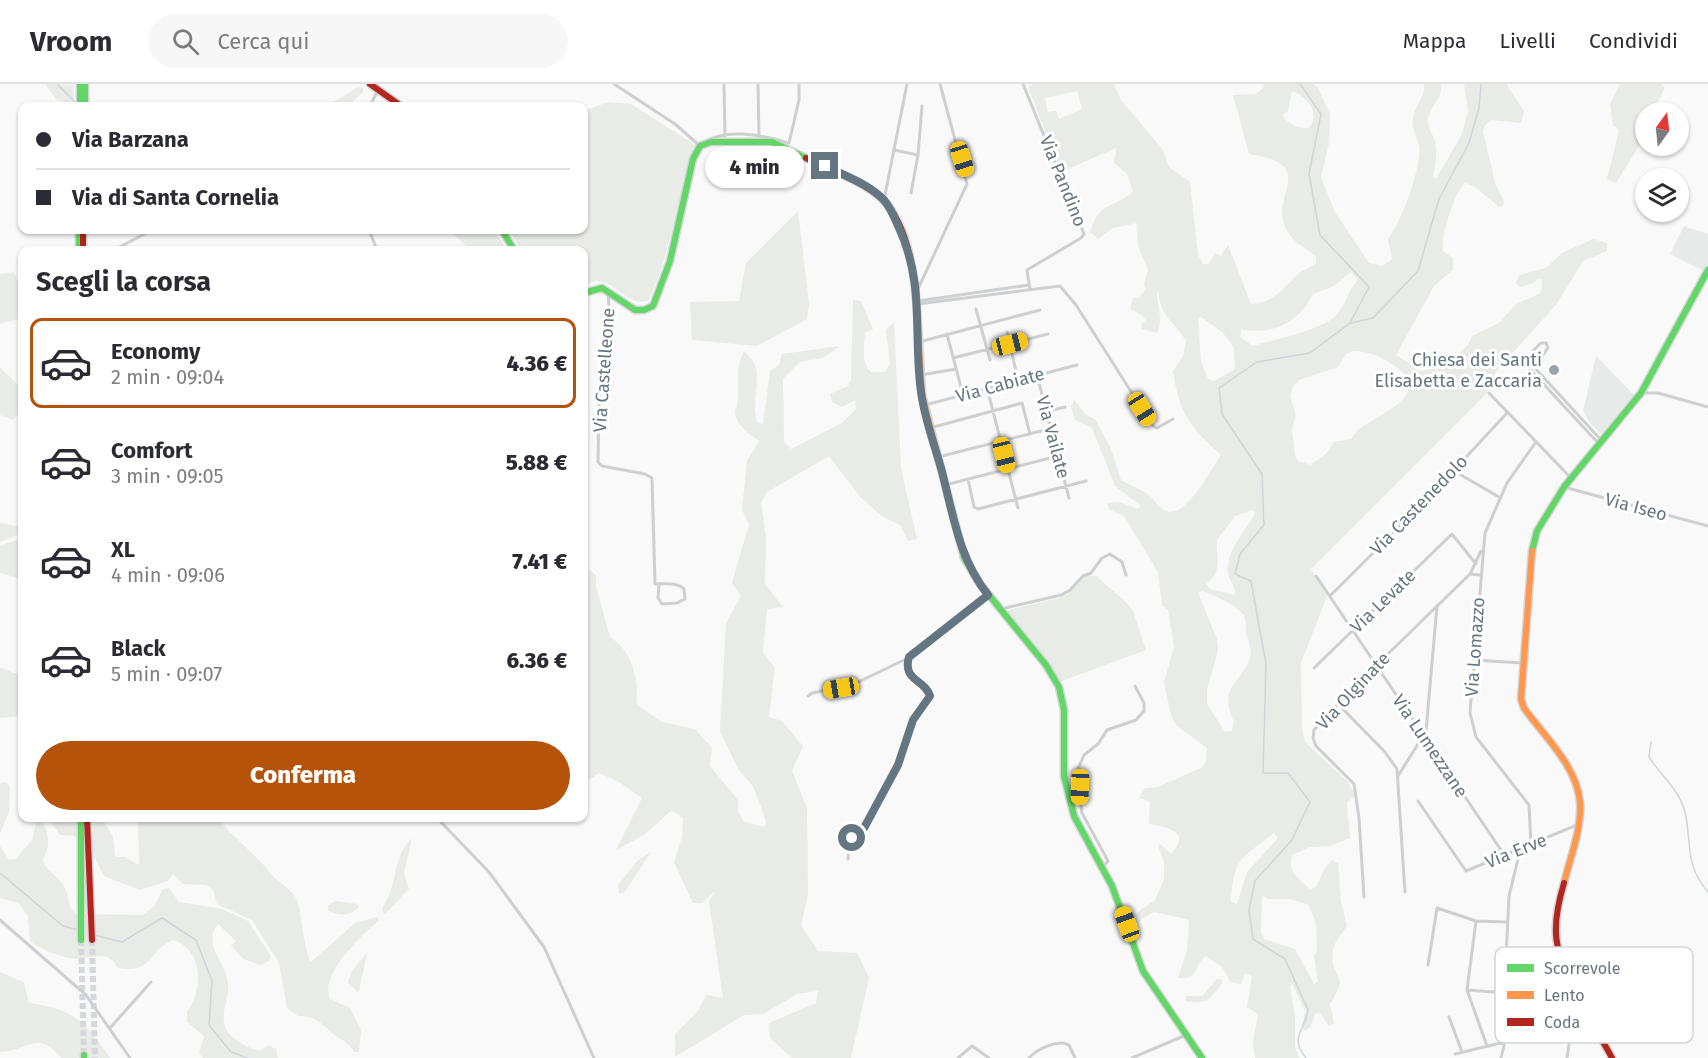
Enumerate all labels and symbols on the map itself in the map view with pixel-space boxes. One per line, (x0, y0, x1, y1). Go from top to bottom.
north arrow (1635, 102, 1689, 156)
street label: Via Pandino (1035, 132, 1091, 230)
car (948, 139, 976, 179)
callout: 4 min (705, 145, 804, 187)
route end (811, 152, 838, 179)
street label: Via Castelleone (589, 307, 619, 433)
car (990, 331, 1030, 357)
place label: Chiesa dei Santi Elisabetta e Zaccaria (1374, 349, 1542, 392)
street label: Via Cabiate (953, 363, 1047, 407)
marker: Chiesa dei Santi Elisabetta e Zaccaria (1547, 363, 1561, 377)
car (1125, 389, 1159, 429)
street label: Via Vailate (1031, 393, 1075, 481)
car (991, 435, 1017, 475)
street label: Via Castenedolo (1366, 450, 1472, 560)
street label: Via Iseo (1602, 488, 1670, 526)
street label: Via Levate (1346, 565, 1420, 637)
street label: Via Lomazzo (1461, 596, 1489, 698)
street label: Via Olginate (1311, 648, 1395, 734)
car (822, 676, 860, 700)
street label: Via Lumezzane (1387, 690, 1473, 802)
car (1070, 769, 1090, 805)
route start (838, 824, 865, 851)
street label: Via Erve (1482, 829, 1550, 873)
car (1112, 904, 1142, 944)
legend (1495, 947, 1693, 1043)
text: Scorrevole (1544, 959, 1620, 978)
text: Lento (1544, 986, 1585, 1005)
text: Coda (1544, 1013, 1580, 1032)

